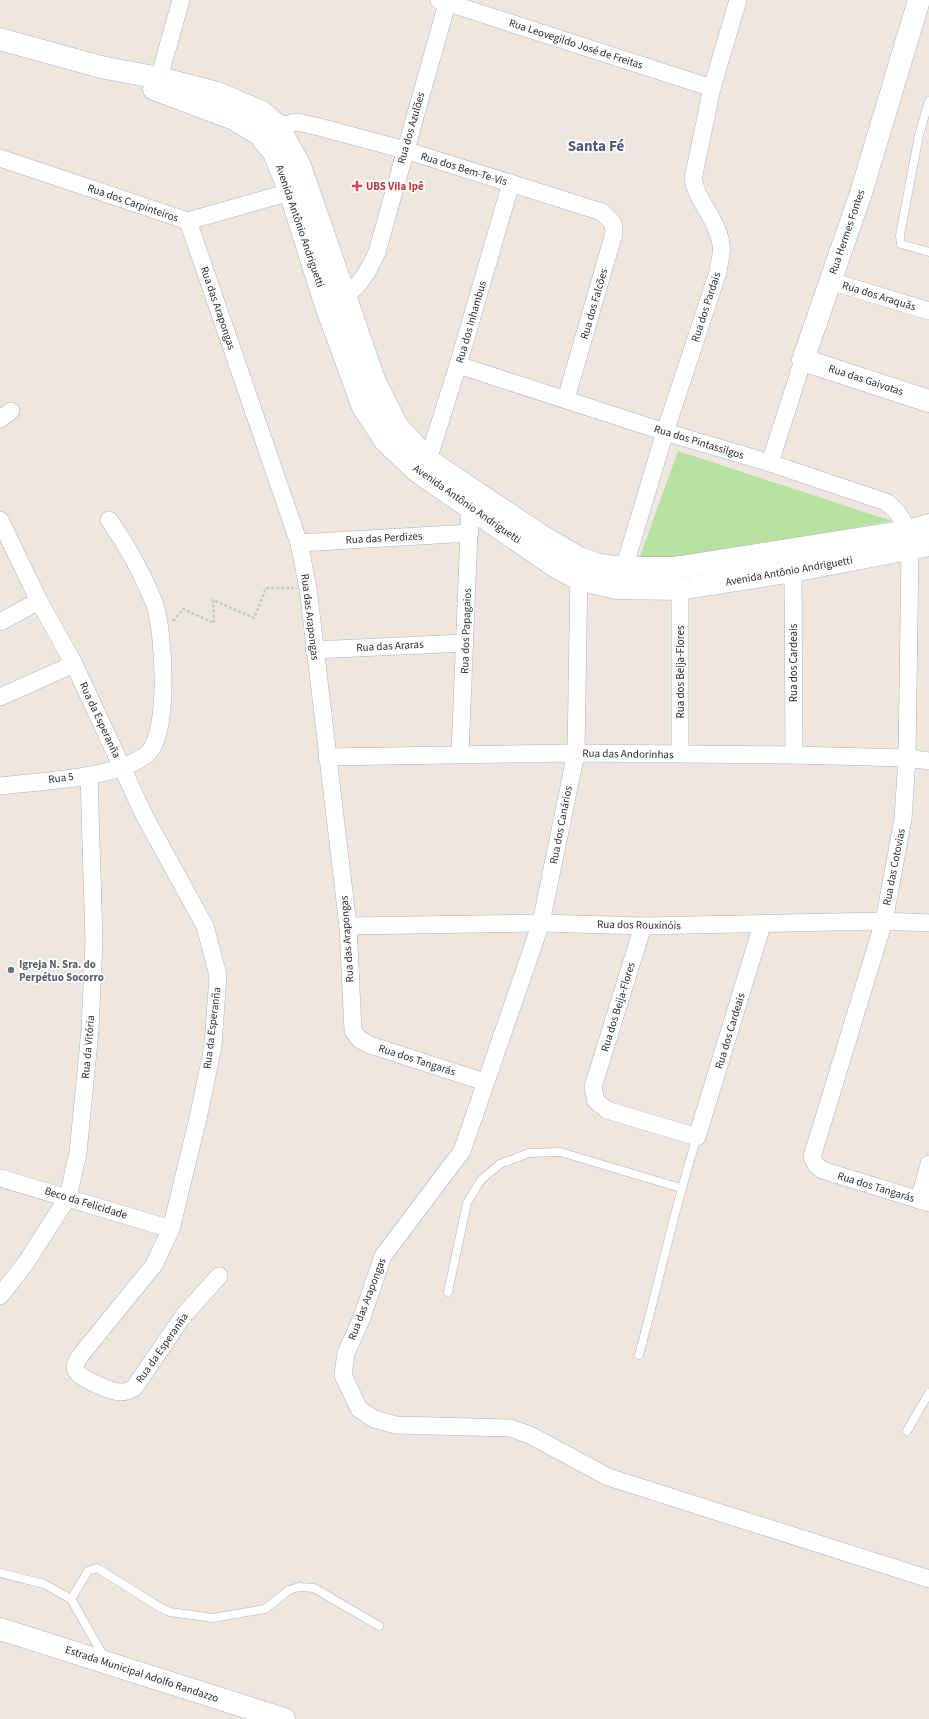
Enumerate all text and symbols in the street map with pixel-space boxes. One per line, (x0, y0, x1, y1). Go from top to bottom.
street label: Rua Leovegildo José de Freitas (507, 15, 645, 73)
street label: Rua dos Azulões (394, 90, 429, 166)
district label: Santa Fé (568, 136, 624, 157)
street label: Rua dos Bem-Te-Vis (419, 149, 509, 189)
street label: Avenida Antônio Andriguetti (272, 163, 328, 289)
place label: UBS Vila Ipê (366, 179, 424, 194)
street label: Rua dos Carpinteiros (86, 180, 181, 226)
marker: UBS Vila Ipê (351, 180, 363, 192)
street label: Rua Hermes Fontes (825, 187, 869, 276)
street label: Rua das Arapongas (197, 264, 239, 352)
street label: Rua dos Falcões (577, 266, 611, 341)
street label: Rua dos Pardais (688, 270, 725, 344)
street label: Rua dos Araquãs (840, 278, 918, 314)
street label: Rua dos Inhambus (452, 279, 490, 365)
street label: Rua das Gaivotas (827, 361, 906, 399)
street label: Rua dos Pintassilgos (652, 421, 746, 463)
street label: Avenida Antônio Andriguetti (410, 461, 524, 547)
street label: Rua das Perdizes (345, 528, 423, 548)
street label: Avenida Antônio Andriguetti (724, 552, 854, 590)
street label: Rua das Arapongas (297, 573, 323, 662)
street label: Rua dos Papagaios (457, 587, 475, 674)
street label: Rua dos Cardeais (786, 623, 801, 702)
street label: Rua dos Beija-Flores (673, 625, 688, 719)
street label: Rua das Araras (356, 637, 424, 655)
street label: Rua da Esperanña (76, 679, 124, 761)
street label: Rua das Andorinhas (582, 746, 674, 762)
street label: Rua 5 (47, 769, 75, 787)
street label: Rua dos Canários (546, 784, 576, 865)
street label: Rua das Cotovias (879, 827, 909, 907)
street label: Rua das Arapongas (336, 895, 358, 983)
street label: Rua dos Rouxinóis (597, 917, 681, 933)
place label: Igreja N. Sra. do Perpétuo Socorro (19, 957, 104, 985)
street label: Rua dos Beija-Flores (597, 960, 639, 1054)
marker: Igreja N. Sra. do Perpétuo Socorro (6, 965, 16, 975)
street label: Rua da Esperanña (200, 986, 224, 1070)
street label: Rua dos Cardeais (711, 991, 749, 1071)
street label: Rua da Vitória (78, 1015, 98, 1079)
street label: Rua dos Tangarás (377, 1040, 458, 1080)
street label: Rua dos Tangarás (835, 1168, 917, 1206)
street label: Beco da Felicidade (43, 1183, 130, 1223)
street label: Rua das Arapongas (344, 1255, 390, 1342)
street label: Rua da Esperanña (132, 1310, 192, 1386)
street label: Estrada Municipal Adolfo Randazzo (63, 1642, 221, 1706)

